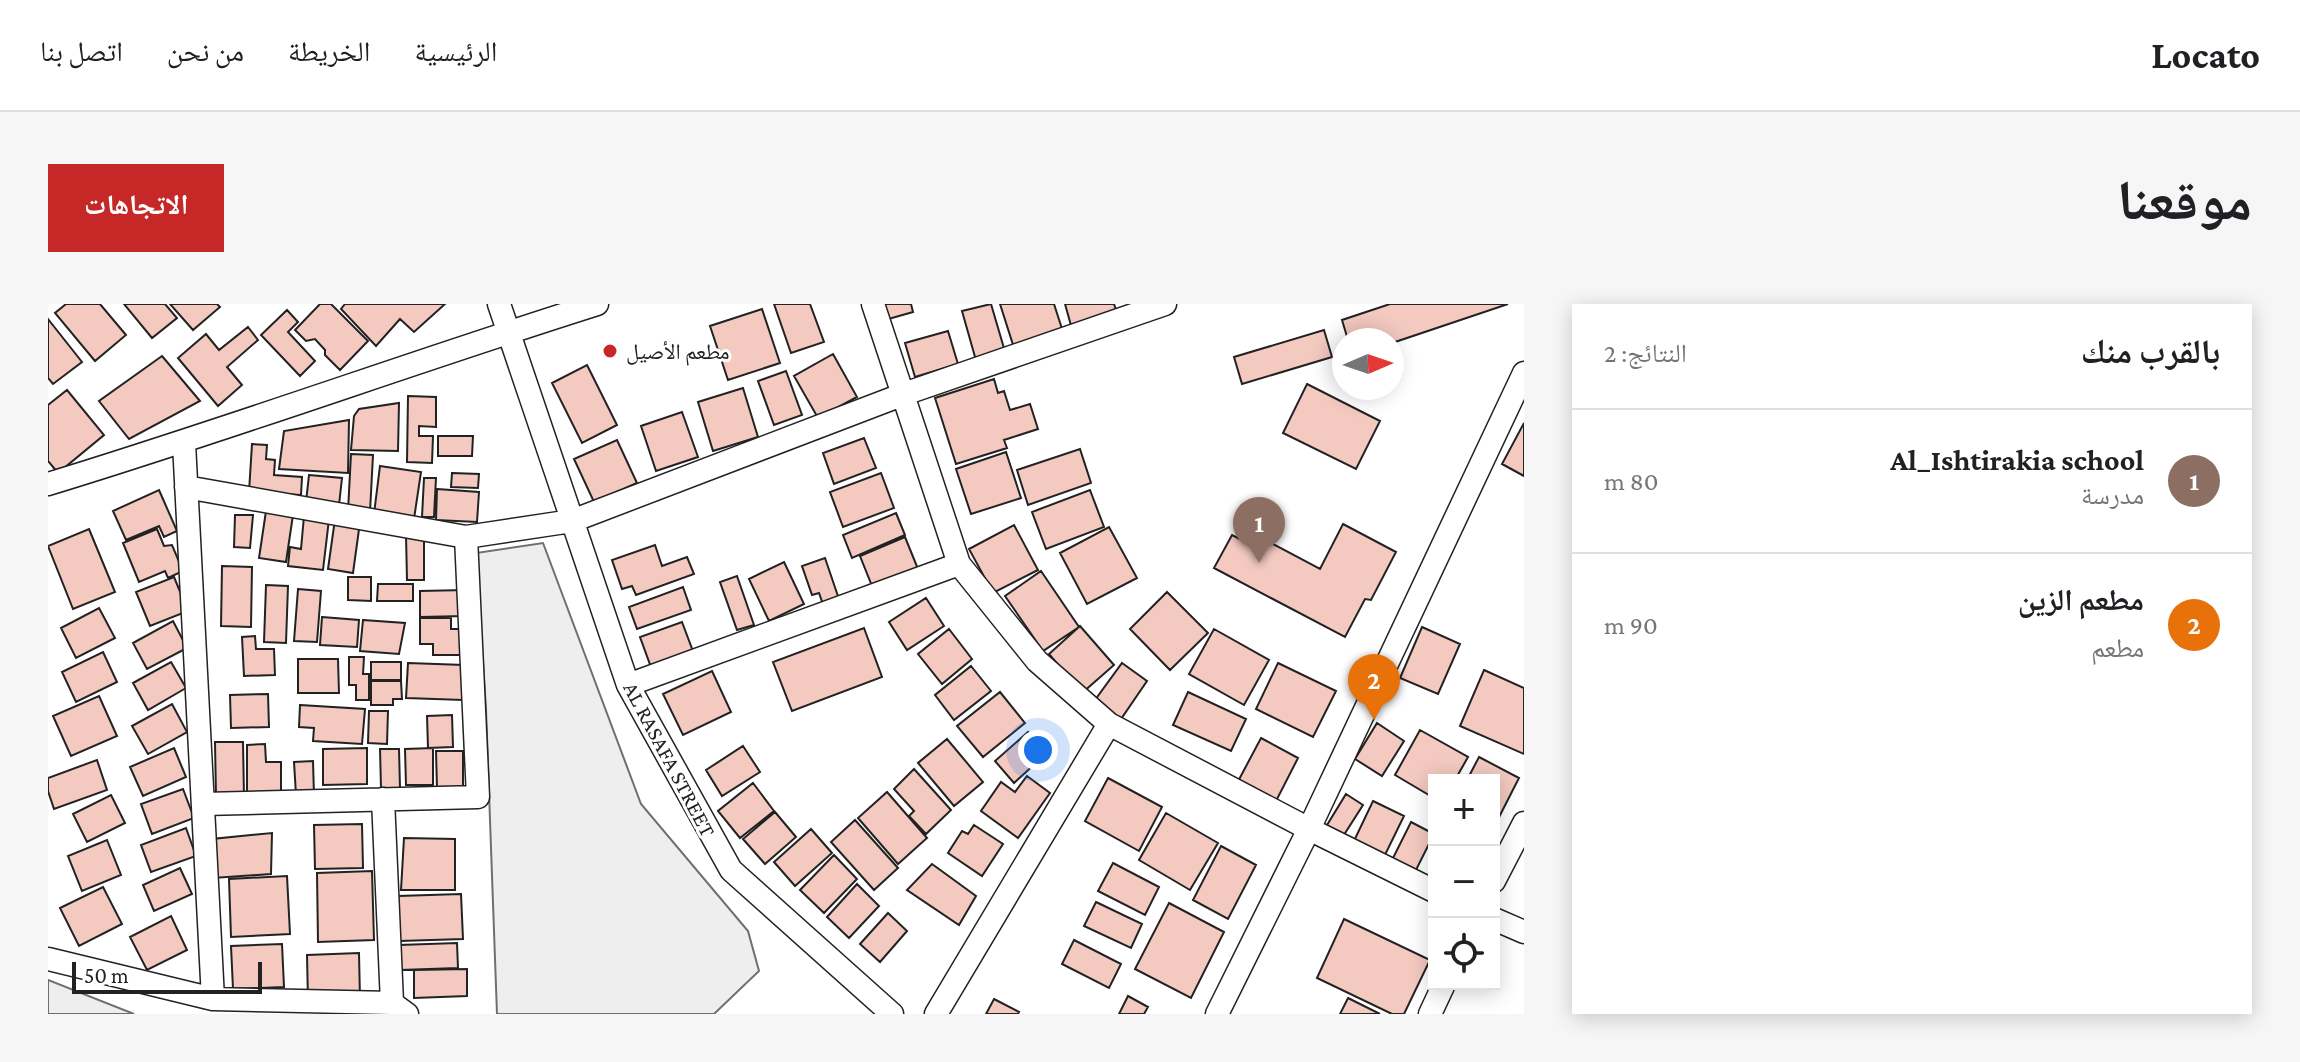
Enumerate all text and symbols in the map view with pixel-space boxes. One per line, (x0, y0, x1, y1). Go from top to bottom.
text: Locato (2151, 34, 2260, 76)
text: اتصل بنا (40, 36, 123, 67)
text: من نحن (167, 36, 244, 67)
text: الخريطة (288, 36, 370, 67)
text: الرئيسية (414, 36, 497, 67)
button: الاتجاهات (48, 164, 224, 252)
text: موقعنا (2117, 170, 2252, 232)
north arrow (1332, 328, 1404, 400)
text: بالقرب منك (2081, 333, 2220, 370)
place label: مطعم الأصيل (626, 339, 730, 366)
text: النتائج: 2 (1604, 339, 1687, 368)
marker: مطعم الأصيل (601, 342, 619, 360)
text: Al_Ishtirakia school (1890, 443, 2144, 476)
text: 80 m (1604, 467, 1658, 496)
text: 1 (2189, 467, 2199, 496)
text: مدرسة (2081, 481, 2144, 510)
pin: 1 (1233, 497, 1285, 563)
text: مطعم الزين (2018, 583, 2144, 616)
text: 90 m (1604, 611, 1658, 640)
text: 2 (2187, 611, 2201, 640)
text: مطعم (2091, 634, 2144, 663)
pin: 2 (1348, 654, 1400, 720)
street label: AL RASAFA STREET (618, 678, 721, 841)
your location (1018, 730, 1058, 770)
map controls (1428, 774, 1500, 990)
button: + (1428, 774, 1500, 846)
button: − (1428, 846, 1500, 918)
button: locate (1428, 918, 1500, 990)
scale bar (72, 958, 262, 994)
text: 50 m (84, 963, 129, 988)

